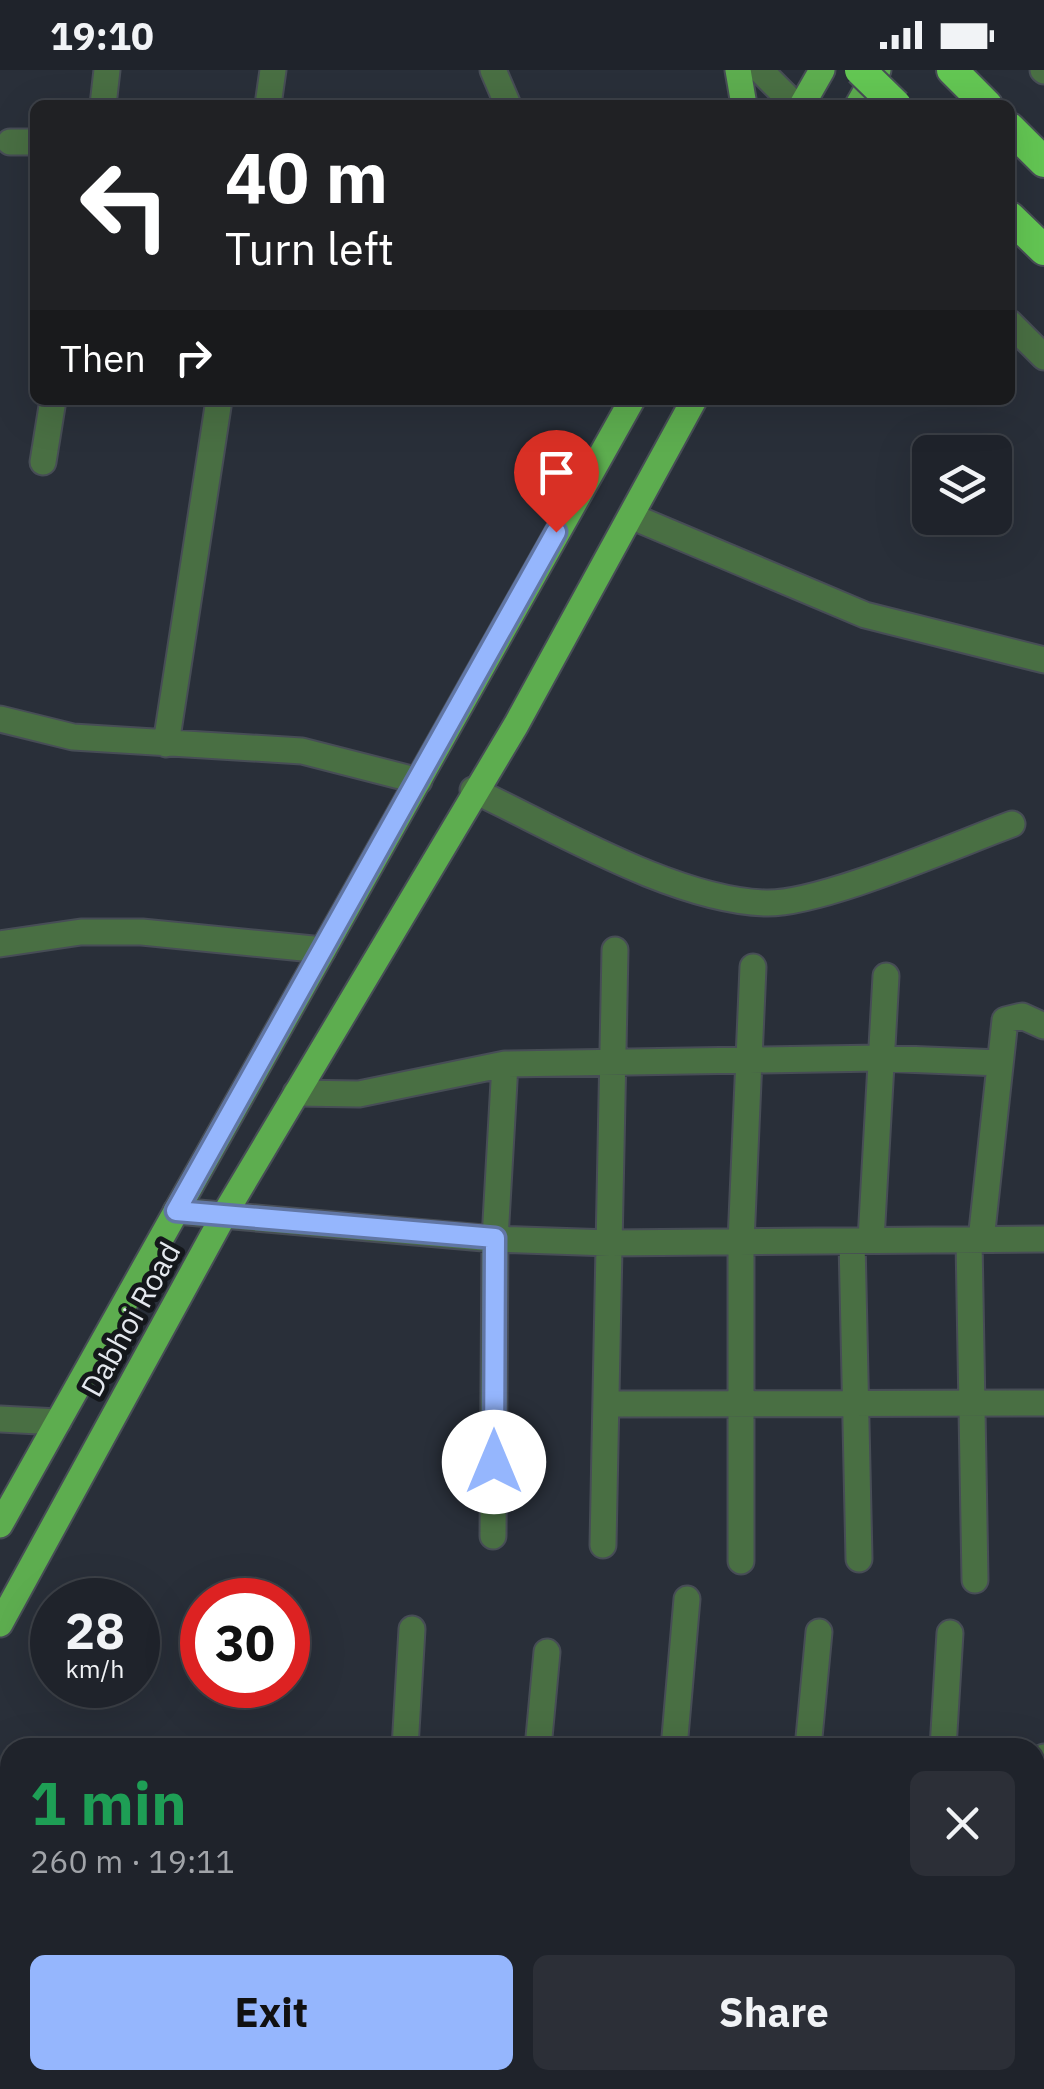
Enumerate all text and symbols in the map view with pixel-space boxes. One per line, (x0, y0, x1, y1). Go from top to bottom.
text: 19:10 (50, 11, 154, 60)
text: 40 m (225, 131, 388, 222)
icon: left (60, 140, 190, 270)
text: Turn left (225, 219, 394, 277)
icon: right (166, 330, 221, 385)
text: Then (60, 333, 146, 382)
pin (514, 430, 599, 533)
map controls (912, 435, 1012, 535)
button: layers (912, 435, 1012, 535)
icon: arrive (529, 445, 584, 500)
street label: Dabhoi Road (72, 1235, 188, 1403)
position arrow (442, 1410, 546, 1514)
speed limit sign: 30 (180, 1578, 310, 1708)
text: 28 (65, 1598, 125, 1663)
text: km/h (66, 1652, 124, 1685)
text: 1 min (30, 1763, 187, 1842)
button: close (910, 1771, 1015, 1876)
text: 260 m · 19:11 (30, 1840, 235, 1882)
button: Exit (30, 1955, 513, 2070)
button: Share (533, 1955, 1015, 2070)

